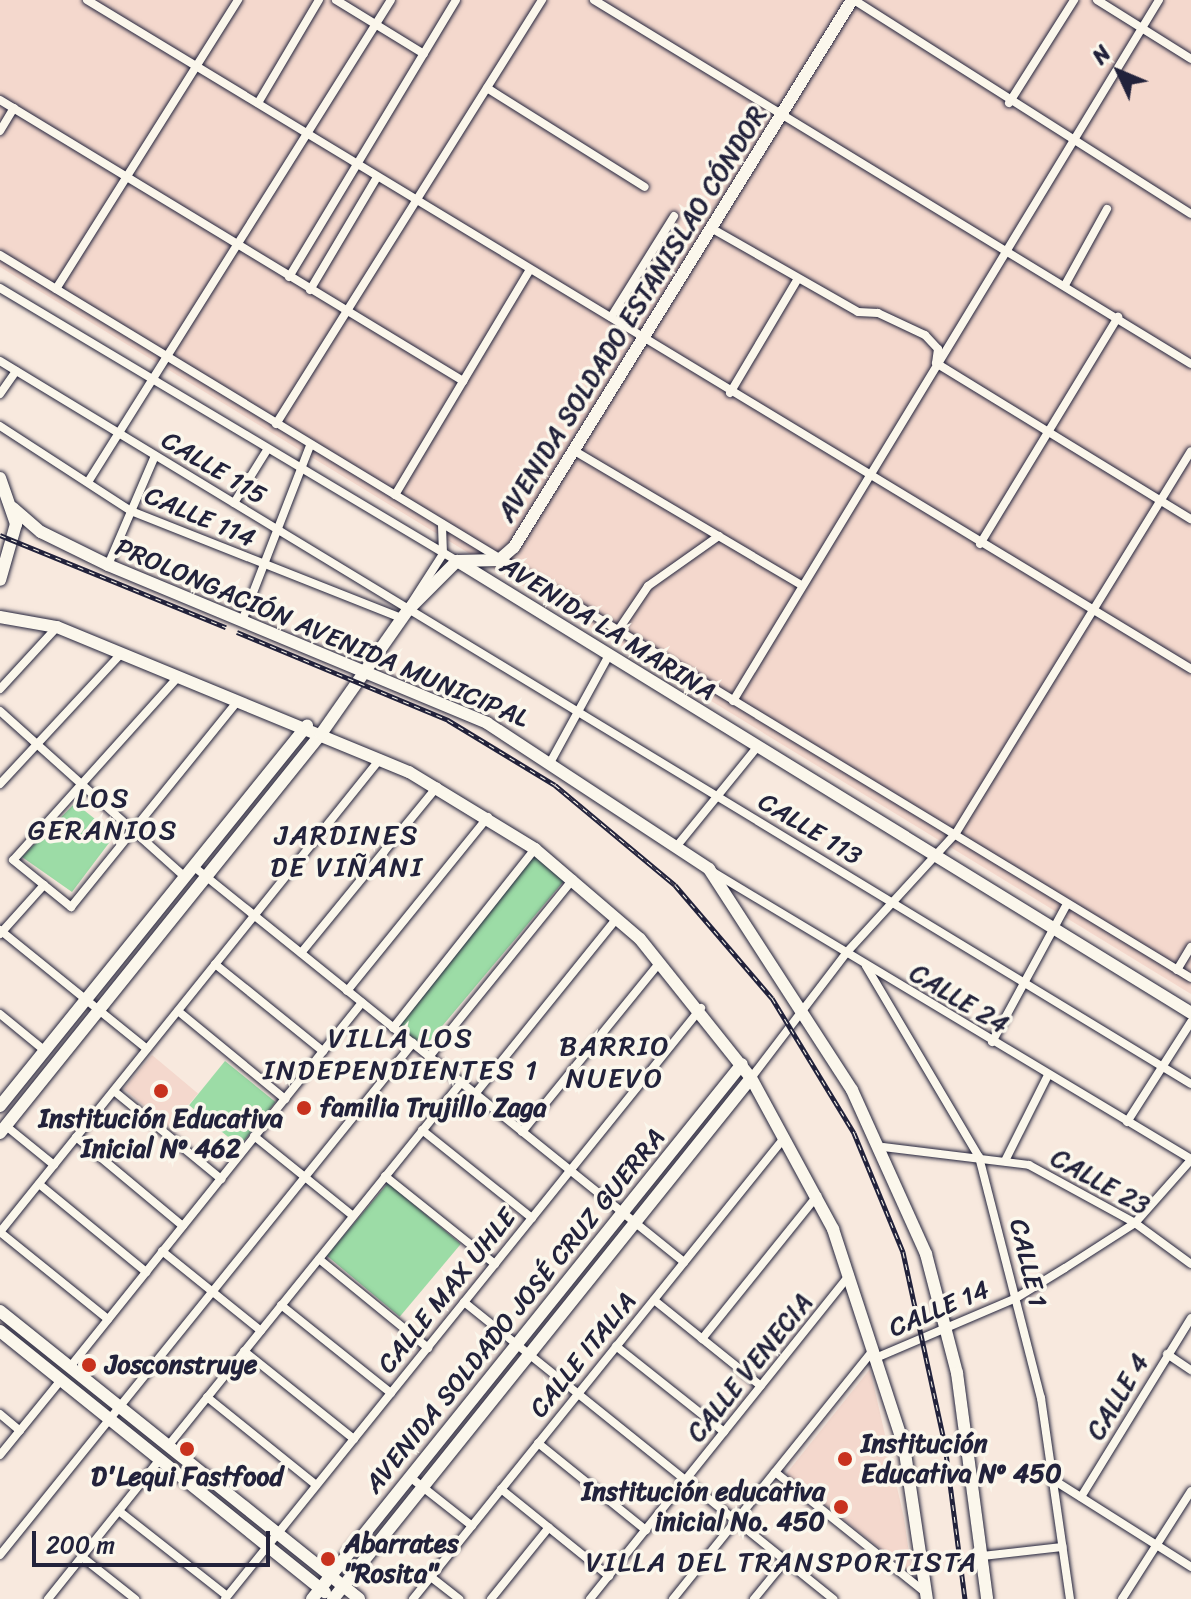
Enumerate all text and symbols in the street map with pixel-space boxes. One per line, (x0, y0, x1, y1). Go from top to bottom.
north arrow (1079, 32, 1159, 112)
text: N (1082, 36, 1121, 74)
street label: AVENIDA SOLDADO ESTANISLAO CÓNDOR (491, 101, 773, 527)
street label: CALLE 115 (156, 425, 272, 511)
street label: CALLE 114 (140, 480, 260, 554)
street label: PROLONGACIÓN AVENIDA MUNICIPAL (114, 533, 530, 733)
street label: AVENIDA LA MARINA (496, 551, 720, 707)
district label: LOS GERANIOS (29, 781, 177, 847)
street label: CALLE 113 (753, 786, 867, 872)
district label: JARDINES DE VIÑANI (271, 818, 423, 884)
street label: CALLE 24 (904, 957, 1014, 1041)
district label: VILLA LOS INDEPENDIENTES 1 (263, 1021, 539, 1087)
district label: BARRIO NUEVO (561, 1029, 669, 1095)
marker: Institución Educativa Inicial Nº 462 (152, 1082, 170, 1100)
place label: familia Trujillo Zaga (320, 1092, 546, 1124)
marker: familia Trujillo Zaga (295, 1099, 313, 1117)
place label: Institución Educativa Inicial Nº 462 (39, 1103, 283, 1164)
street label: AVENIDA SOLDADO JOSÉ CRUZ GUERRA (357, 1121, 673, 1501)
street label: CALLE 23 (1045, 1142, 1155, 1222)
street label: CALLE MAX UHLE (371, 1202, 523, 1380)
street label: CALLE 1 (1003, 1216, 1053, 1310)
street label: CALLE 14 (884, 1274, 994, 1344)
street label: CALLE ITALIA (522, 1285, 644, 1425)
street label: CALLE VENECIA (681, 1288, 819, 1448)
street label: CALLE 4 (1080, 1348, 1156, 1446)
place label: Josconstruye (105, 1349, 257, 1381)
marker: Josconstruye (80, 1356, 98, 1374)
place label: Institución Educativa Nº 450 (861, 1428, 1062, 1490)
marker: D'Lequi Fastfood (178, 1440, 196, 1458)
marker: Institución Educativa Nº 450 (836, 1450, 854, 1468)
place label: D'Lequi Fastfood (91, 1461, 283, 1493)
place label: Institución educativa inicial No. 450 (582, 1476, 825, 1538)
marker: Institución educativa inicial No. 450 (832, 1498, 850, 1516)
scale bar (36, 1515, 274, 1565)
text: 200 m (46, 1524, 115, 1566)
place label: Abarrates "Rosita" (344, 1528, 459, 1590)
district label: VILLA DEL TRANSPORTISTA (588, 1545, 976, 1579)
marker: Abarrates "Rosita" (319, 1550, 337, 1568)

